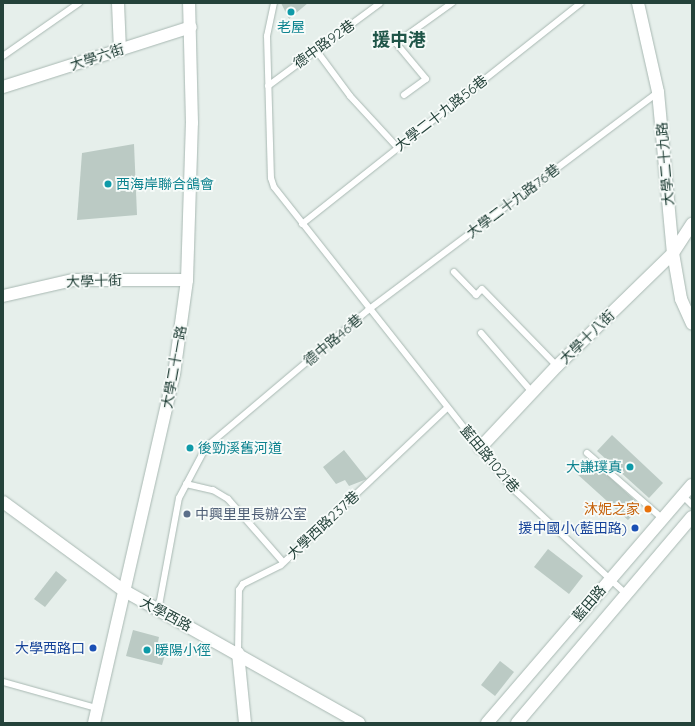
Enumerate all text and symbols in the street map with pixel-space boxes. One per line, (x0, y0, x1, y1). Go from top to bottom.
marker: 老屋 (286, 7, 296, 17)
street label: 德中路92巷 (290, 16, 358, 72)
place label: 老屋 (277, 19, 305, 35)
district label: 援中港 (372, 29, 426, 51)
street label: 大學六街 (68, 40, 126, 74)
street label: 大學二十九路56巷 (391, 72, 491, 154)
street label: 大學二十九路 (653, 121, 677, 207)
street label: 大學二十九路76巷 (463, 161, 563, 241)
place label: 西海岸聯合鴿會 (116, 176, 214, 192)
marker: 西海岸聯合鴿會 (103, 179, 113, 189)
street label: 大學十街 (66, 272, 122, 290)
street label: 大學十八街 (556, 307, 618, 367)
street label: 德中路46巷 (300, 311, 366, 369)
street label: 大學二十一路 (158, 324, 190, 410)
street label: 藍田路1021巷 (457, 422, 523, 496)
place label: 後勁溪舊河道 (198, 440, 282, 456)
marker: 後勁溪舊河道 (185, 443, 195, 453)
place label: 大謙璞真 (566, 459, 622, 475)
marker: 大謙璞真 (625, 462, 635, 472)
street label: 大學西路237巷 (284, 487, 362, 563)
place label: 沐妮之家 (584, 501, 640, 517)
marker: 沐妮之家 (643, 504, 653, 514)
place label: 中興里里長辦公室 (195, 506, 307, 522)
marker: 中興里里長辦公室 (182, 509, 192, 519)
place label: 援中國小(藍田路) (519, 520, 627, 536)
marker: 援中國小(藍田路) (630, 523, 640, 533)
street label: 藍田路 (569, 582, 609, 624)
street label: 大學西路 (137, 593, 195, 635)
place label: 大學西路口 (15, 640, 85, 656)
place label: 暖陽小徑 (155, 642, 211, 658)
marker: 大學西路口 (88, 643, 98, 653)
marker: 暖陽小徑 (142, 645, 152, 655)

